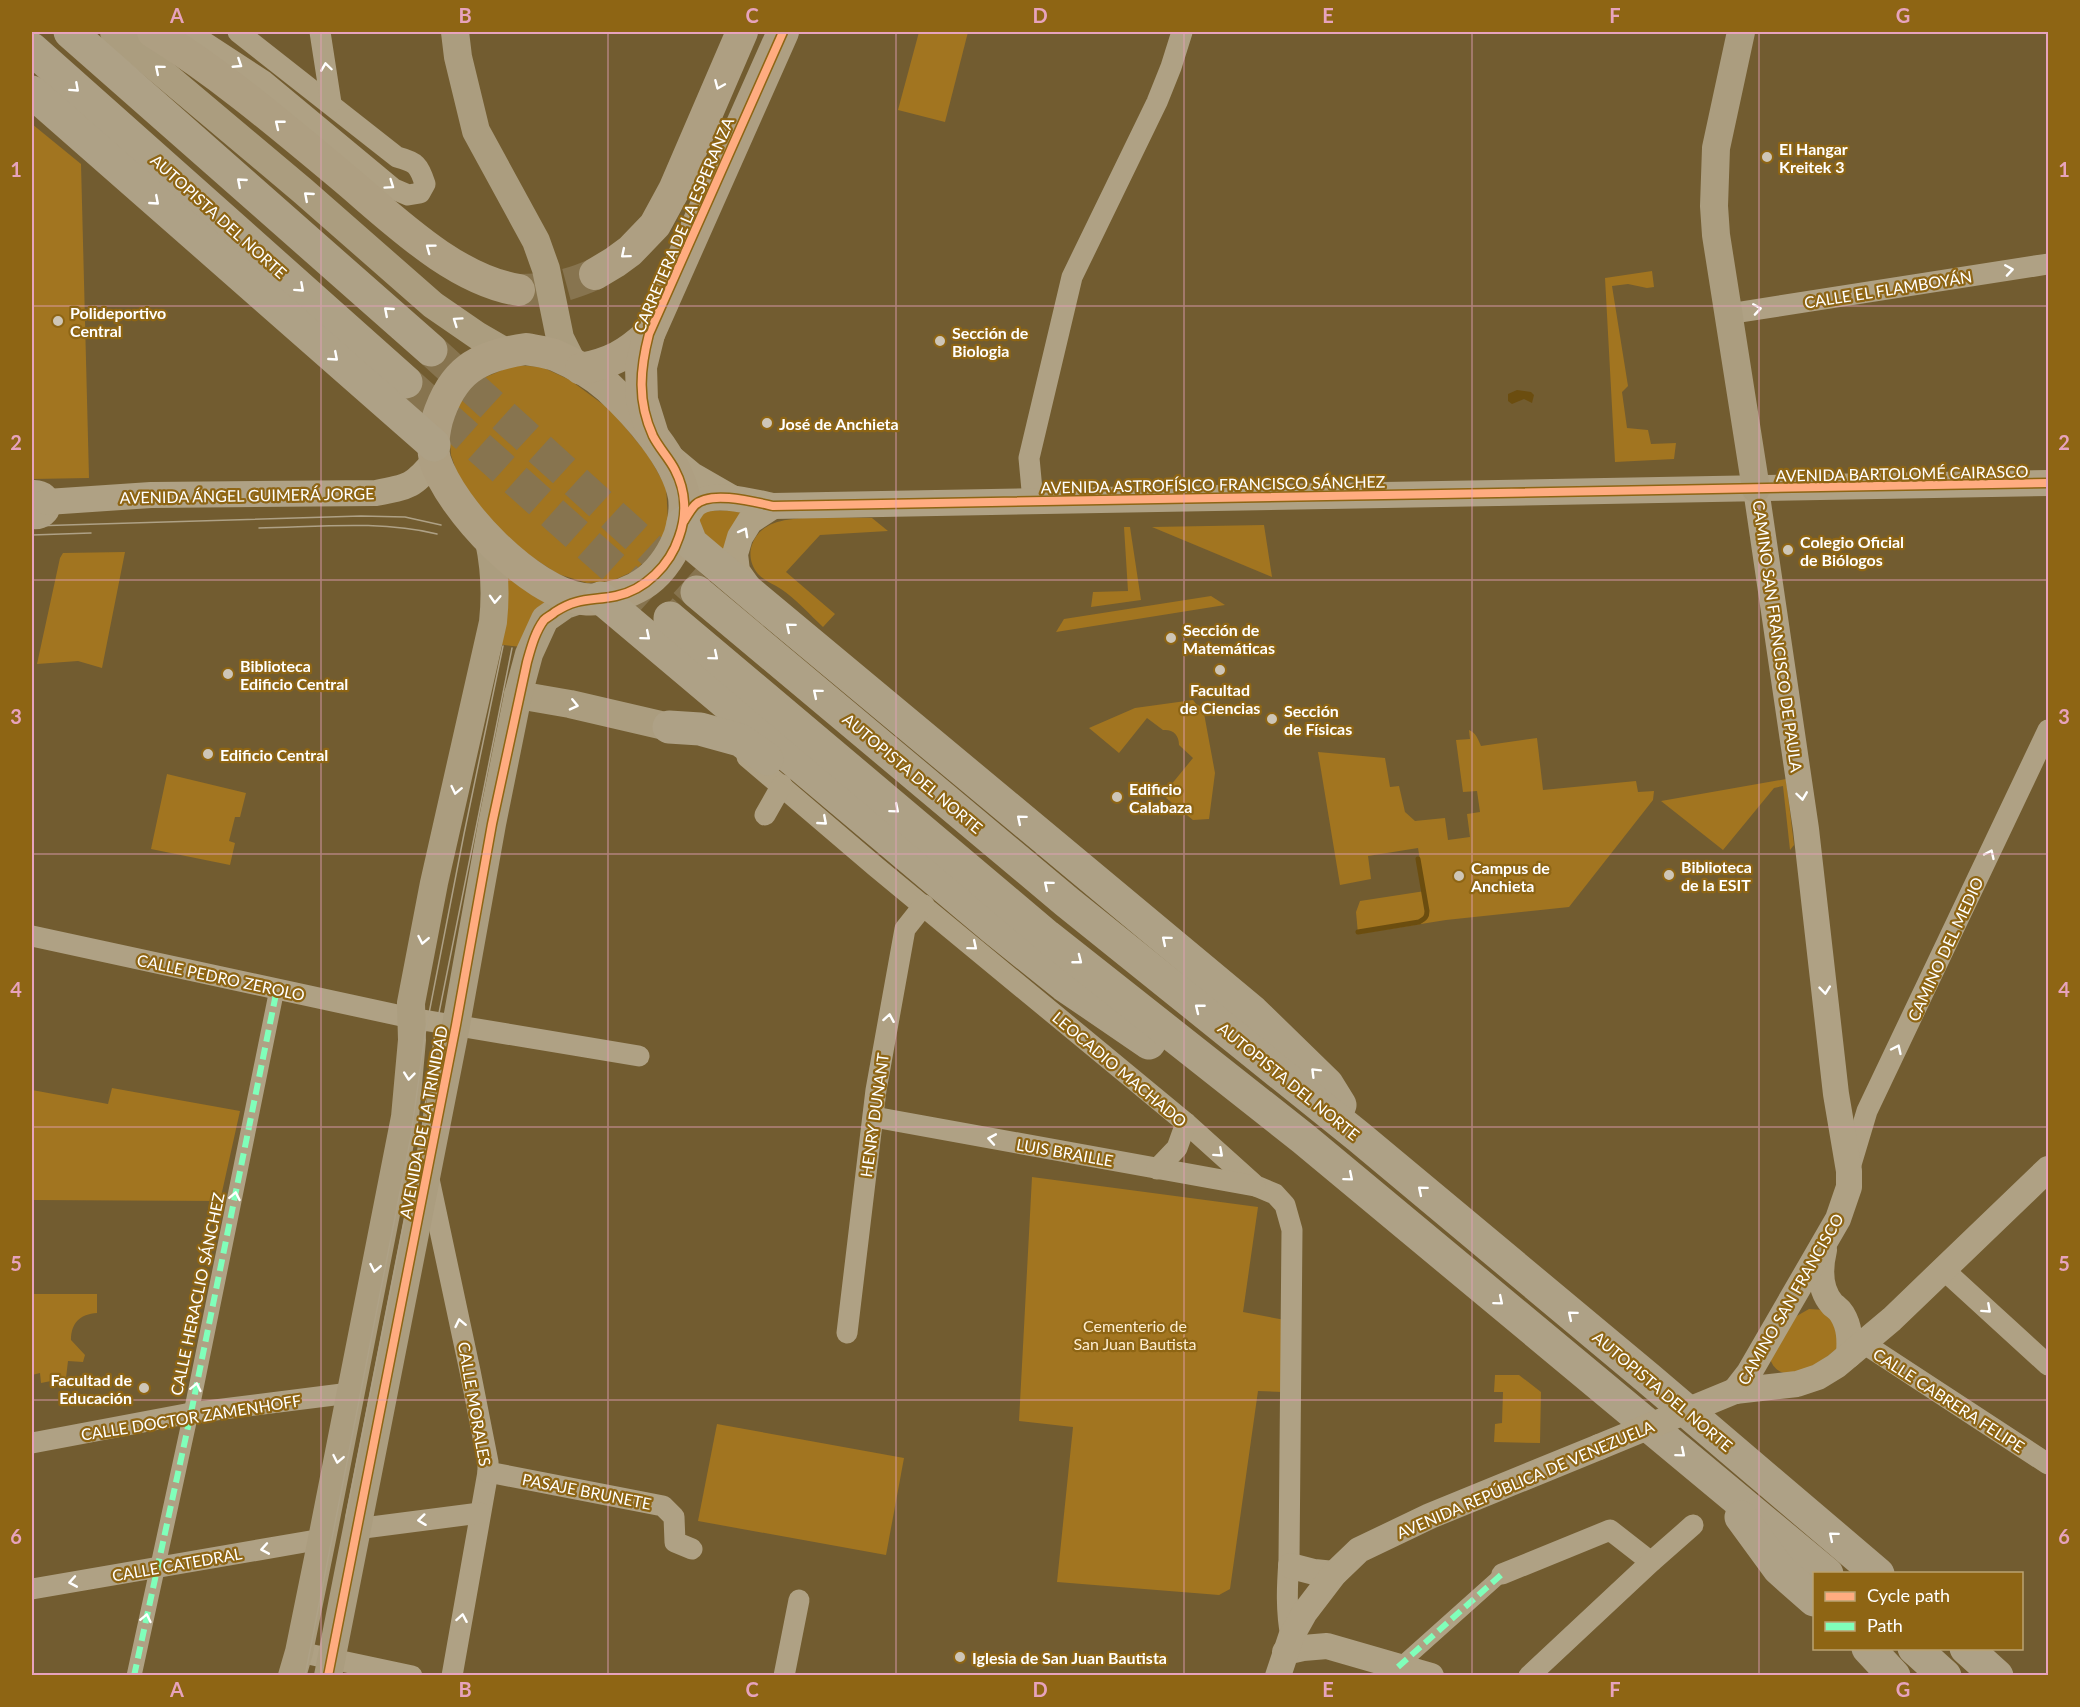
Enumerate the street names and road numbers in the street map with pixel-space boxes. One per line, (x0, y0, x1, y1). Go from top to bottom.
street label: CARRETERA DE LA ESPERANZA (629, 114, 737, 336)
street label: AUTOPISTA DEL NORTE (147, 150, 291, 282)
street label: CALLE EL FLAMBOYÁN (1803, 266, 1973, 312)
street label: AVENIDA BARTOLOMÉ CAIRASCO (1775, 461, 2029, 485)
street label: AVENIDA ASTROFÍSICO FRANCISCO SÁNCHEZ (1040, 471, 1386, 497)
street label: AVENIDA ÁNGEL GUIMERÁ JORGE (120, 483, 374, 507)
street label: CAMINO SAN FRANCISCO DE PAULA (1749, 499, 1807, 773)
street label: AUTOPISTA DEL NORTE (839, 709, 987, 837)
street label: CAMINO DEL MEDIO (1903, 874, 1987, 1024)
street label: CALLE PEDRO ZEROLO (135, 950, 307, 1004)
street label: LEOCADIO MACHADO (1049, 1007, 1191, 1131)
street label: AUTOPISTA DEL NORTE (1215, 1018, 1363, 1144)
street label: AVENIDA DE LA TRINIDAD (395, 1024, 451, 1220)
street label: HENRY DUNANT (856, 1051, 892, 1178)
street label: LUIS BRAILLE (1015, 1134, 1115, 1170)
street label: CALLE HERACLIO SÁNCHEZ (166, 1190, 228, 1397)
street label: CAMINO SAN FRANCISCO (1733, 1210, 1847, 1388)
street label: AUTOPISTA DEL NORTE (1589, 1327, 1737, 1455)
street label: CALLE MORALES (455, 1340, 495, 1468)
street label: CALLE CABRERA FELIPE (1870, 1344, 2028, 1456)
street label: CALLE DOCTOR ZAMENHOFF (80, 1390, 302, 1444)
street label: AVENIDA REPÚBLICA DE VENEZUELA (1393, 1416, 1657, 1542)
street label: PASAJE BRUNETE (521, 1469, 653, 1513)
street label: CALLE CATEDRAL (111, 1543, 243, 1585)

